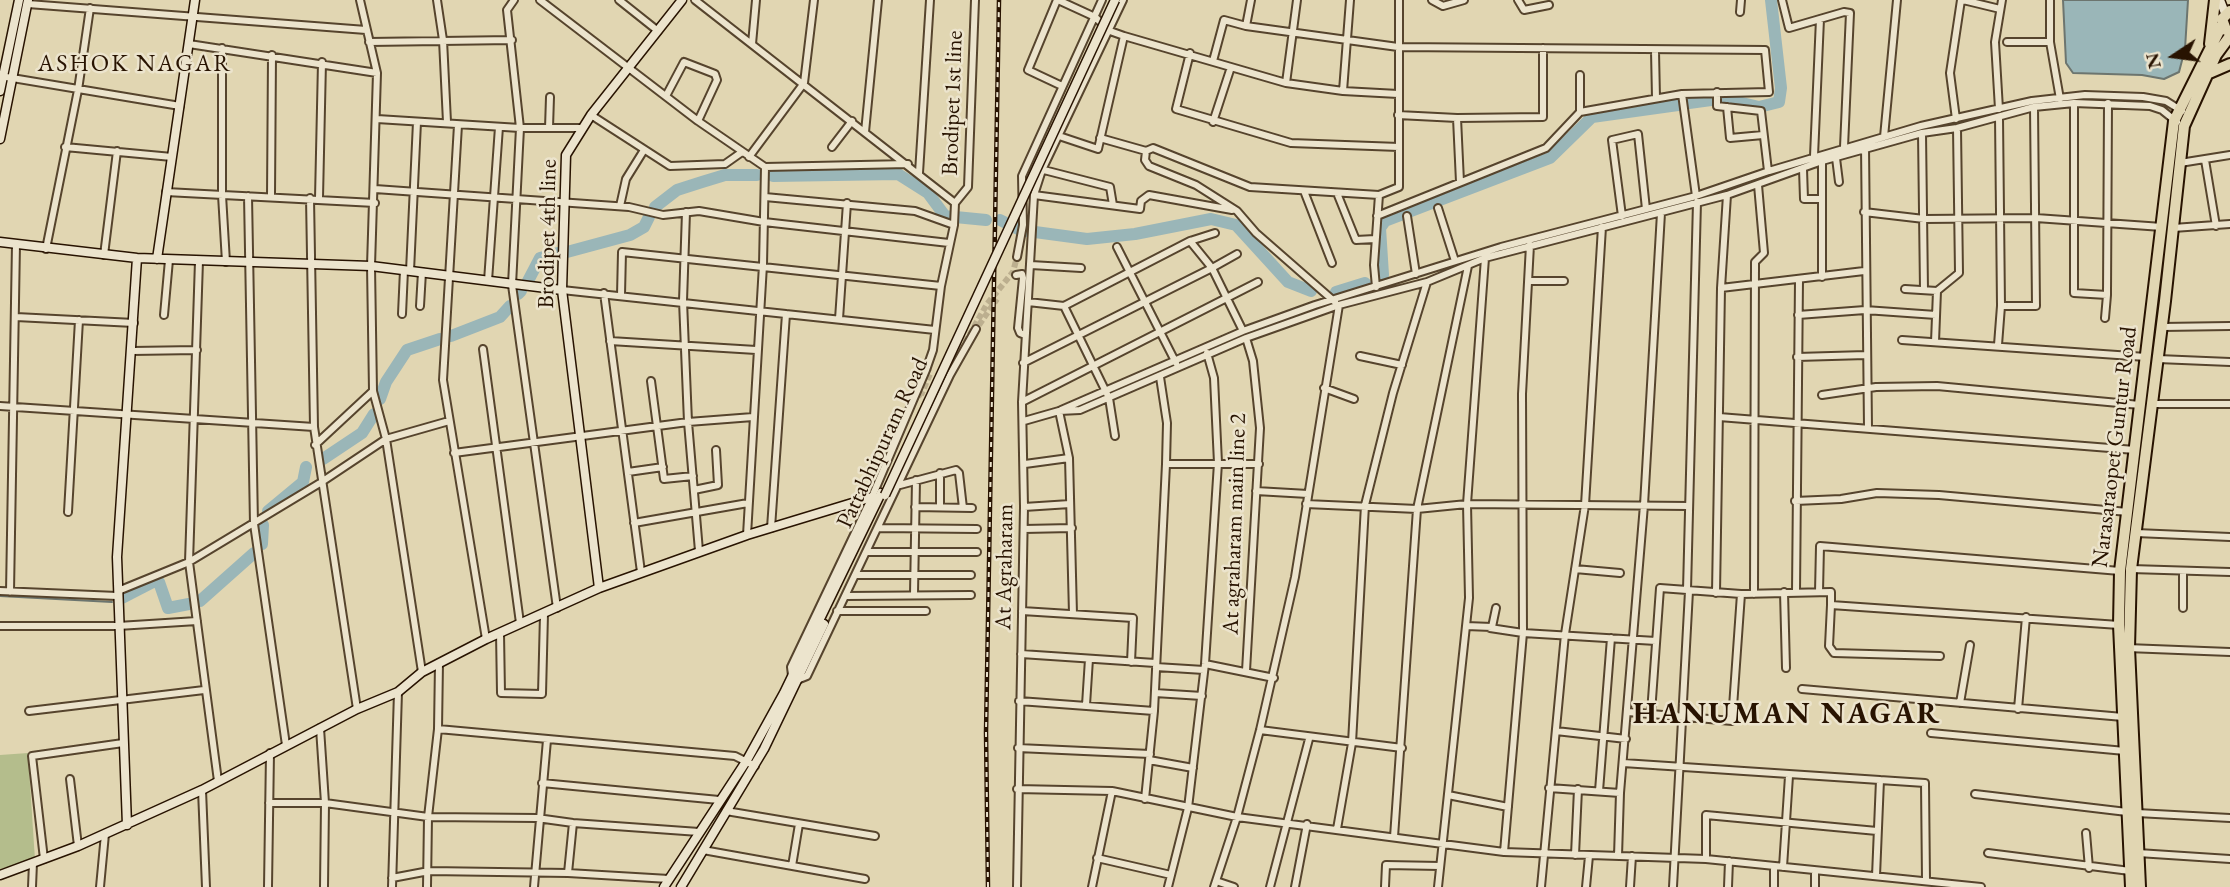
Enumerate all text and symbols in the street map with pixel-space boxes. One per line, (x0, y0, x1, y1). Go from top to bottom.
north arrow (2139, 21, 2209, 91)
street label: Brodipet 1st line (937, 30, 969, 176)
district label: ASHOK NAGAR (39, 50, 231, 78)
text: N (2139, 51, 2167, 71)
street label: Brodipet 4th line (533, 159, 563, 309)
street label: Narasaraopet Guntur Road (2087, 325, 2143, 569)
street label: Pattabhipuram Road (831, 353, 935, 533)
street label: At agraharam main line 2 (1217, 413, 1253, 635)
street label: At Agraharam (990, 504, 1020, 630)
district label: HANUMAN NAGAR (1634, 697, 1940, 733)

